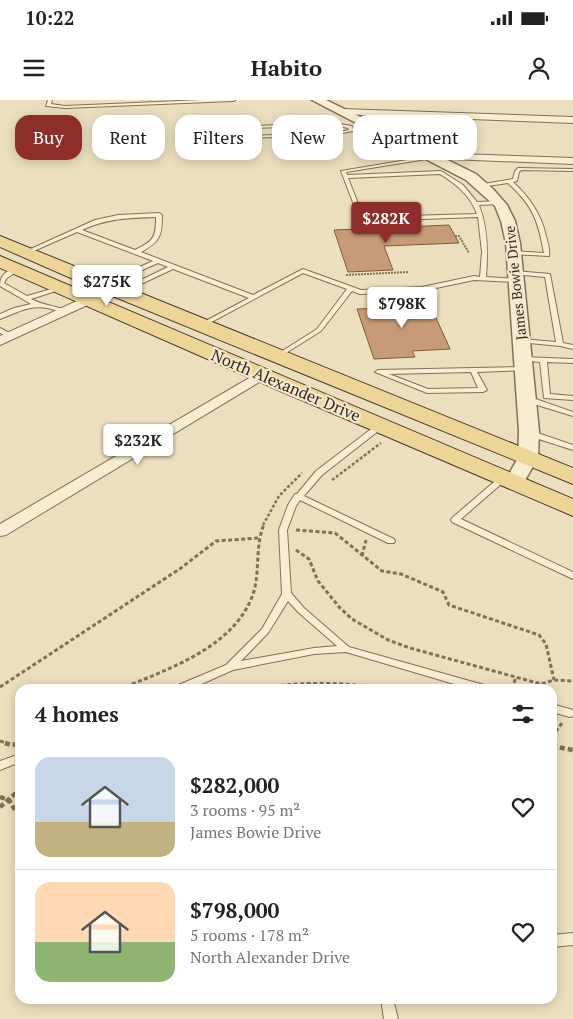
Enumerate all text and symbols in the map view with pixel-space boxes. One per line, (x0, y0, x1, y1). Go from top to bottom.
text: 10:22 (25, 5, 74, 30)
text: Habito (251, 53, 322, 82)
icon: menu (20, 54, 48, 82)
icon: person (525, 54, 553, 82)
chip: Buy (15, 115, 82, 160)
chip: Rent (92, 115, 165, 160)
chip: Filters (175, 115, 262, 160)
chip: New (272, 115, 343, 160)
chip: Apartment (353, 115, 477, 160)
pin: $282K (351, 202, 421, 244)
text: $282K (362, 207, 410, 229)
street label: James Bowie Drive (500, 225, 530, 341)
pin: $275K (72, 264, 142, 307)
text: $275K (83, 270, 131, 292)
pin: $798K (367, 286, 437, 329)
text: $798K (378, 292, 426, 314)
street label: North Alexander Drive (208, 344, 364, 426)
pin: $232K (103, 424, 173, 466)
text: $232K (114, 429, 162, 451)
text: 4 homes (35, 700, 119, 728)
icon: filters (509, 700, 537, 728)
text: $282,000 (190, 771, 279, 799)
icon: home (75, 777, 135, 837)
icon: heart (509, 793, 537, 821)
text: 3 rooms · 95 m² (190, 799, 300, 821)
text: James Bowie Drive (190, 821, 321, 843)
text: $798,000 (190, 896, 279, 924)
icon: home (75, 902, 135, 962)
icon: heart (509, 918, 537, 946)
text: 5 rooms · 178 m² (190, 924, 309, 946)
text: North Alexander Drive (190, 946, 350, 968)

